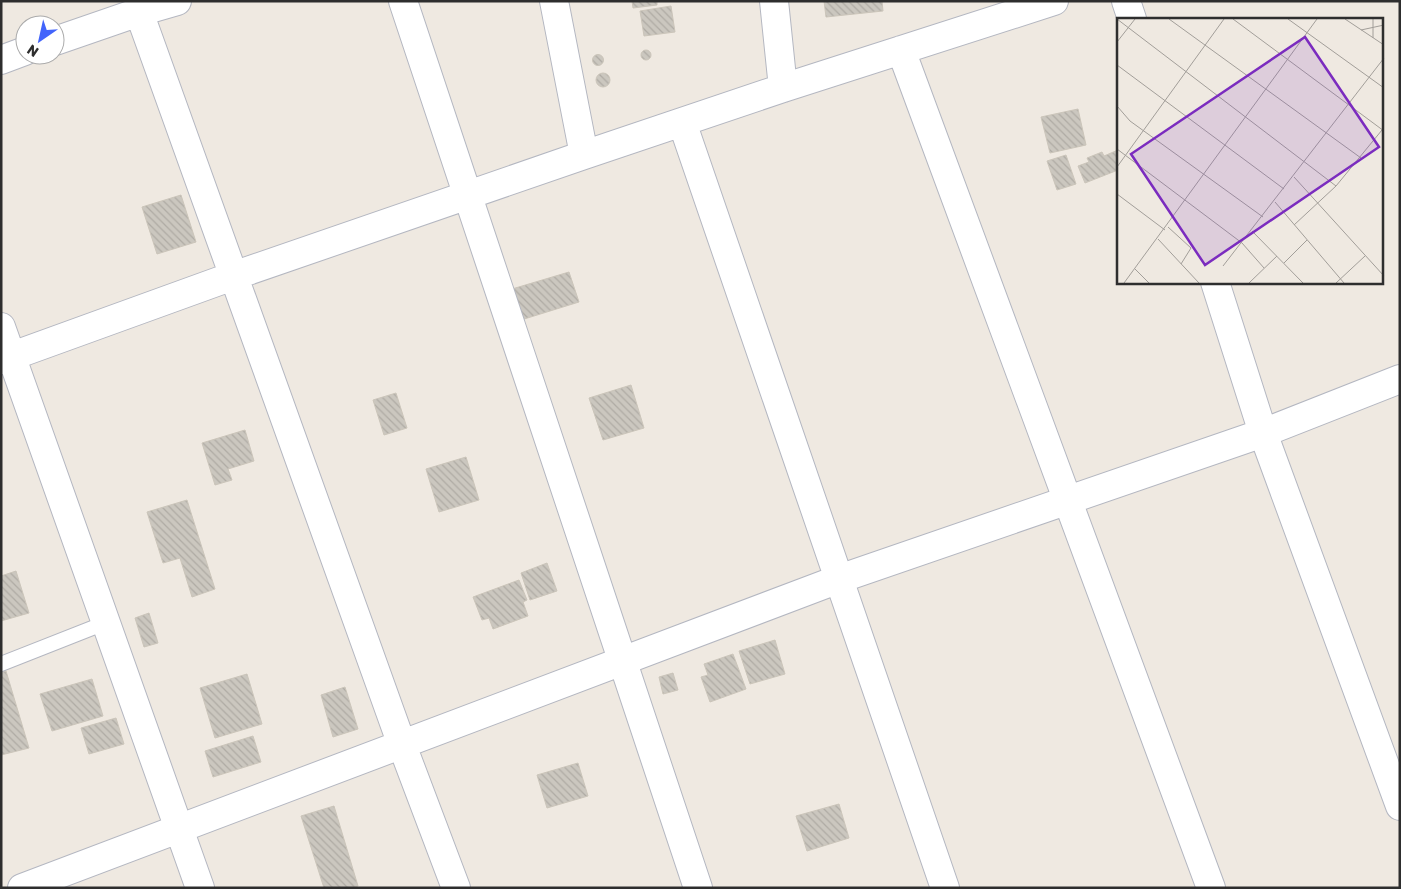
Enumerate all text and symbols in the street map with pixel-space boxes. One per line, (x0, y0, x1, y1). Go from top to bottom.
north arrow (15, 15, 65, 65)
inset map (1117, 18, 1384, 284)
text: N (24, 40, 42, 60)

